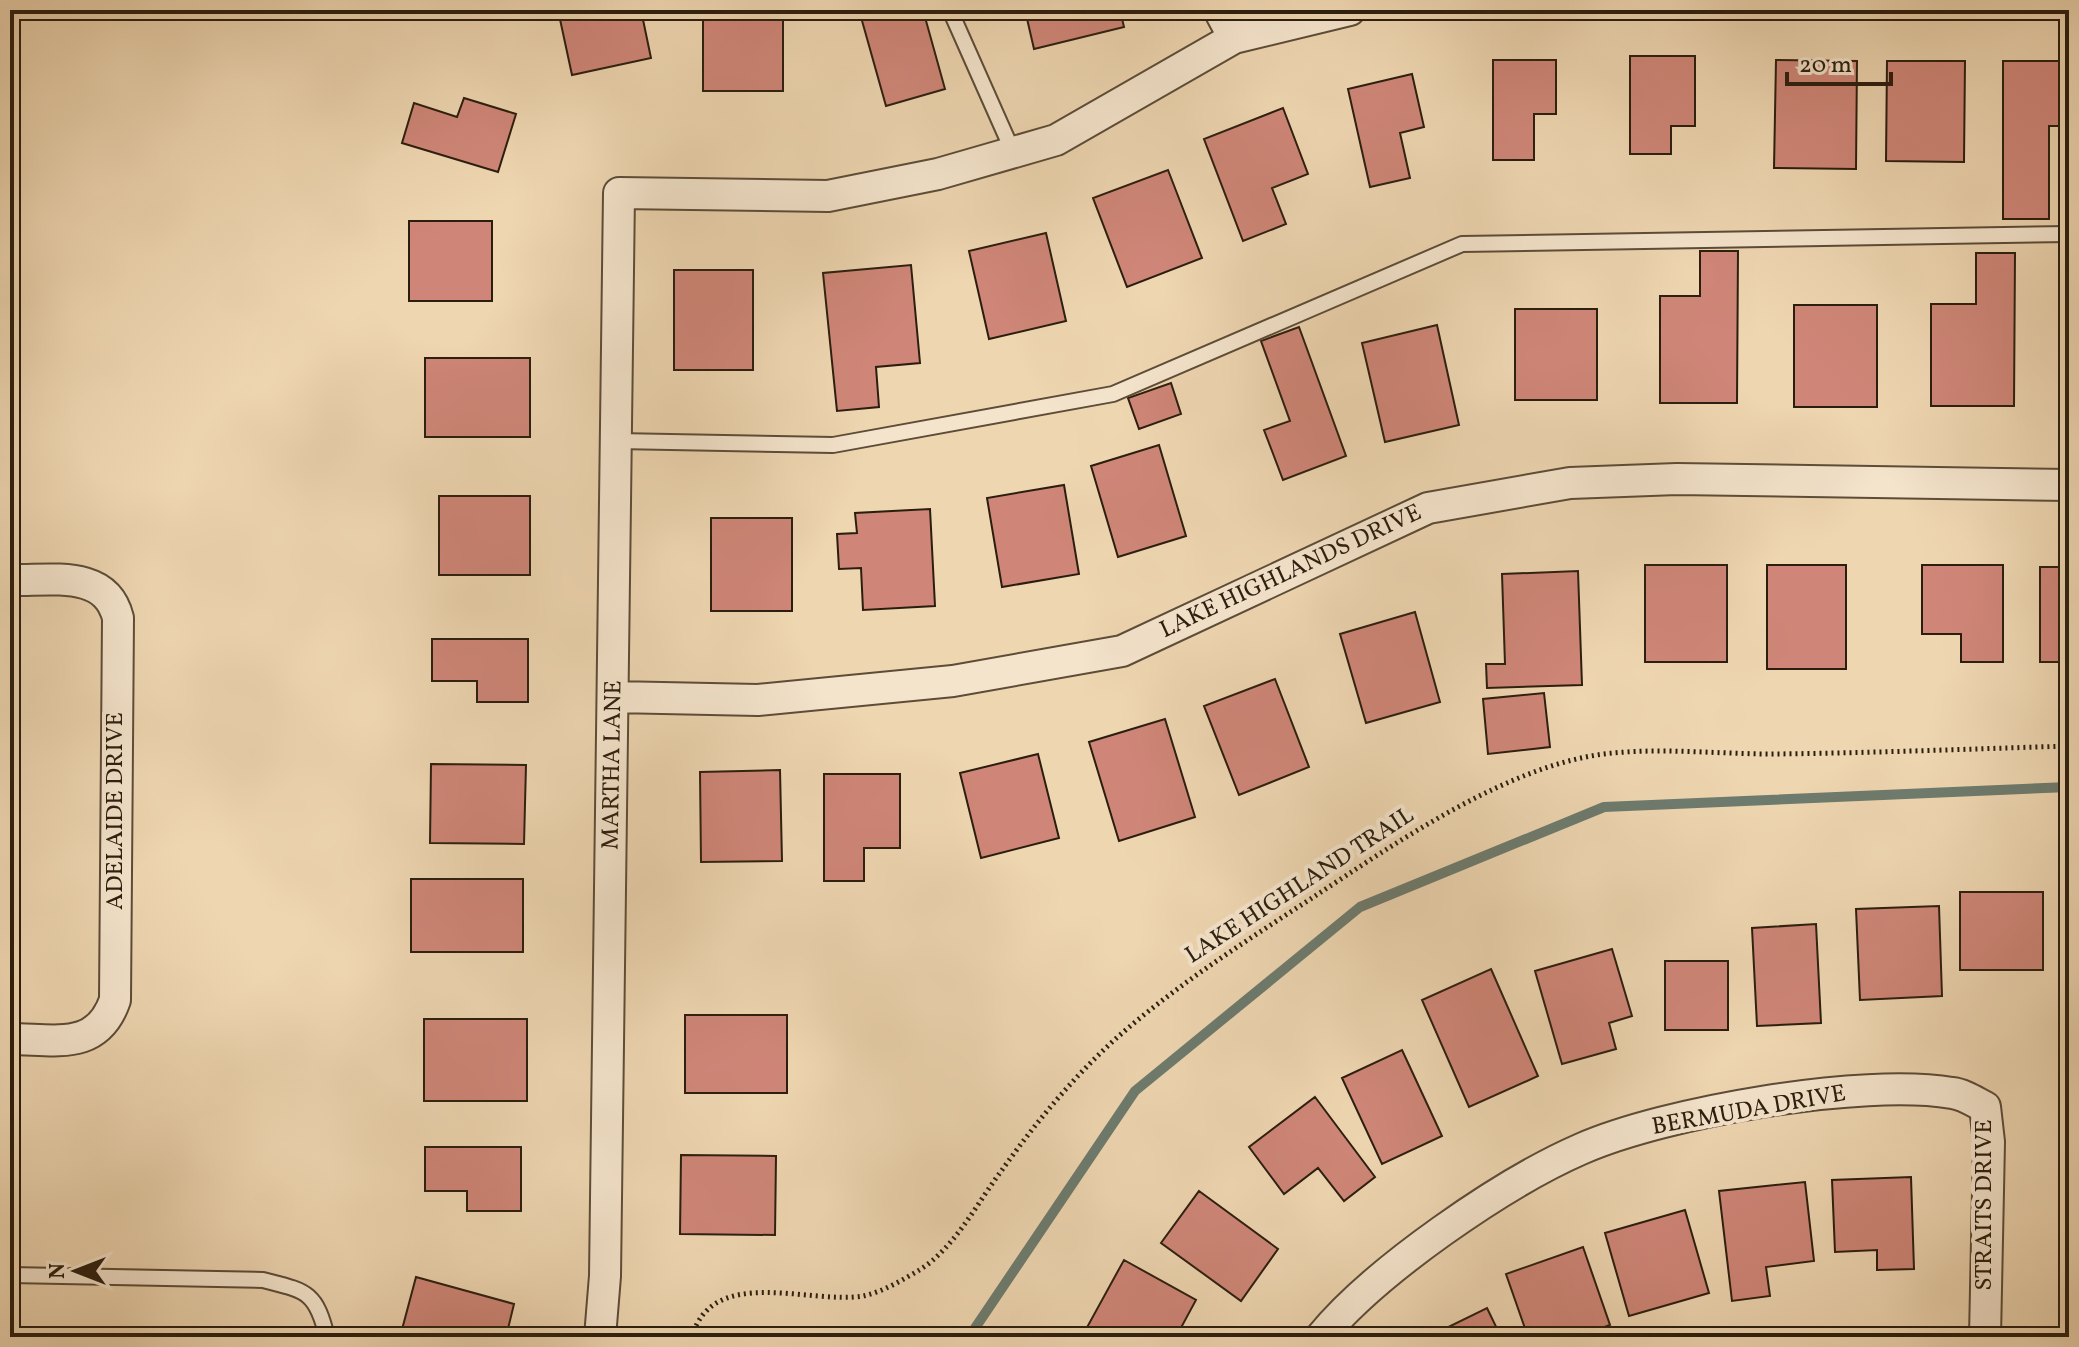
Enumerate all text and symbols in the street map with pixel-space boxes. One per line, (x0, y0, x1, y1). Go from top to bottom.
scale bar (1787, 36, 1891, 86)
text: 20 m (1799, 49, 1852, 83)
street label: LAKE HIGHLANDS DRIVE (1155, 496, 1427, 648)
street label: MARTHA LANE (595, 680, 631, 850)
street label: ADELAIDE DRIVE (99, 712, 133, 910)
street label: LAKE HIGHLAND TRAIL (1179, 799, 1421, 973)
street label: BERMUDA DRIVE (1649, 1077, 1849, 1145)
street label: STRAITS DRIVE (1968, 1119, 2002, 1291)
north arrow (36, 1231, 116, 1311)
text: N (43, 1263, 74, 1279)

